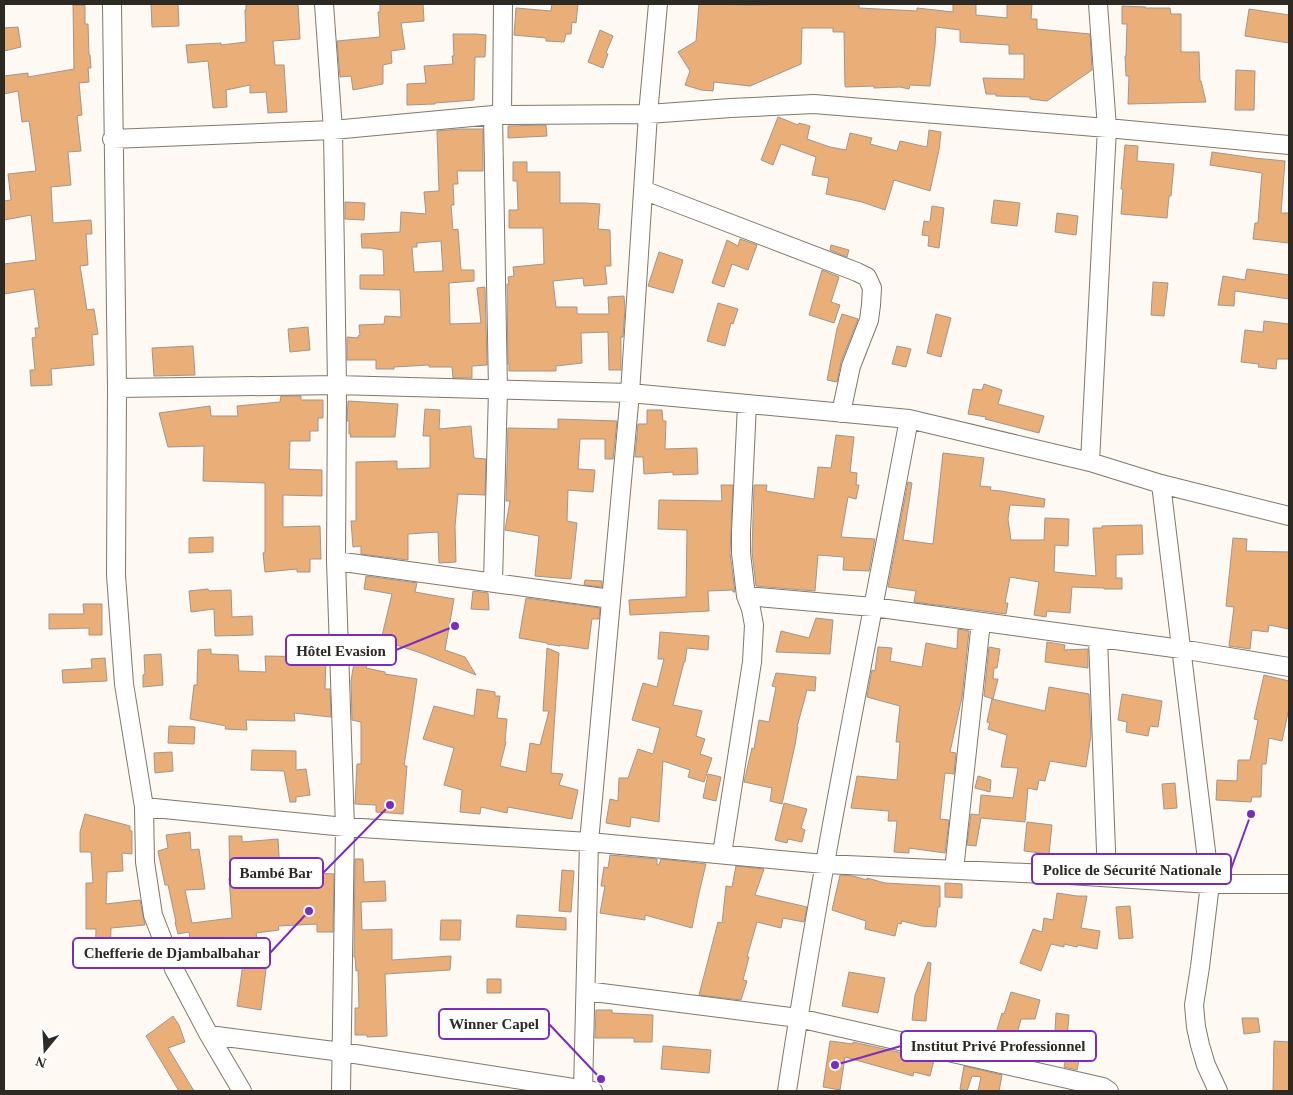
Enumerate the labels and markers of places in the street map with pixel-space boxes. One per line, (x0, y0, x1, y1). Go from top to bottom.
callout: Hôtel Evasion (286, 635, 396, 665)
callout: Police de Sécurité Nationale (1032, 854, 1231, 884)
callout: Bambé Bar (230, 858, 323, 888)
callout: Chefferie de Djambalbahar (73, 938, 270, 968)
callout: Winner Capel (439, 1009, 549, 1039)
callout: Institut Privé Professionnel (901, 1031, 1096, 1061)

